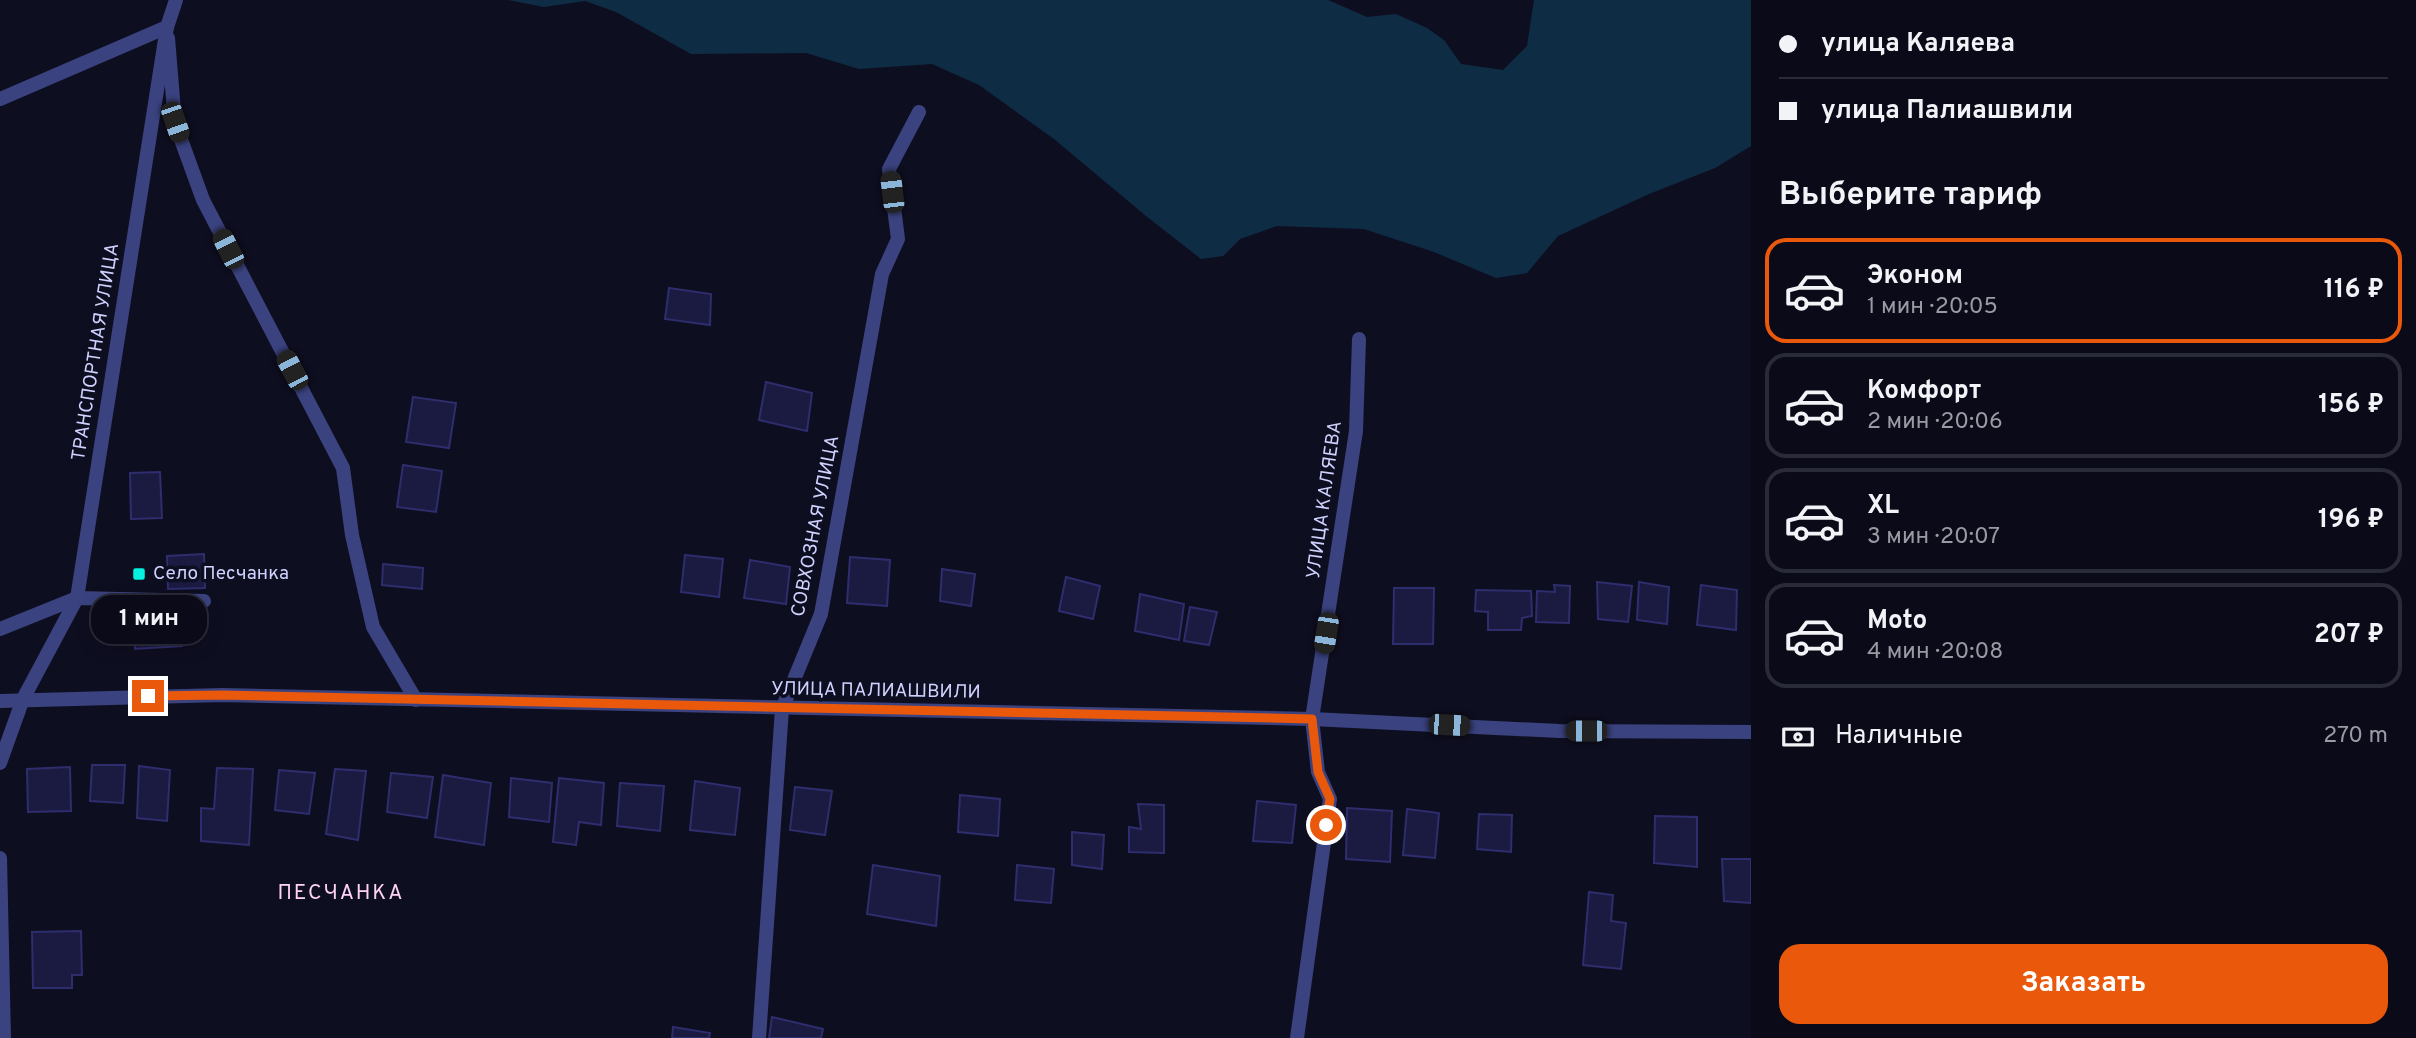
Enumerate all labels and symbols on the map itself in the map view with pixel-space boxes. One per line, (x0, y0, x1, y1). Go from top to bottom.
car (159, 99, 192, 145)
car (880, 170, 905, 214)
car (210, 226, 247, 272)
street label: ТРАНСПОРТНАЯ УЛИЦА (67, 241, 125, 463)
car (273, 347, 312, 393)
street label: УЛИЦА КАЛЯЕВА (1302, 419, 1348, 581)
street label: СОВХОЗНАЯ УЛИЦА (787, 433, 845, 619)
place label: Село Песчанка (153, 562, 289, 586)
marker: Село Песчанка (131, 566, 147, 582)
callout: 1 мин (90, 594, 206, 644)
car (1313, 611, 1340, 655)
street label: УЛИЦА ПАЛИАШВИЛИ (771, 677, 981, 705)
route end (132, 680, 164, 712)
car (1428, 713, 1471, 737)
car (1566, 721, 1608, 742)
route start (1310, 809, 1342, 841)
district label: ПЕСЧАНКА (277, 880, 405, 907)

